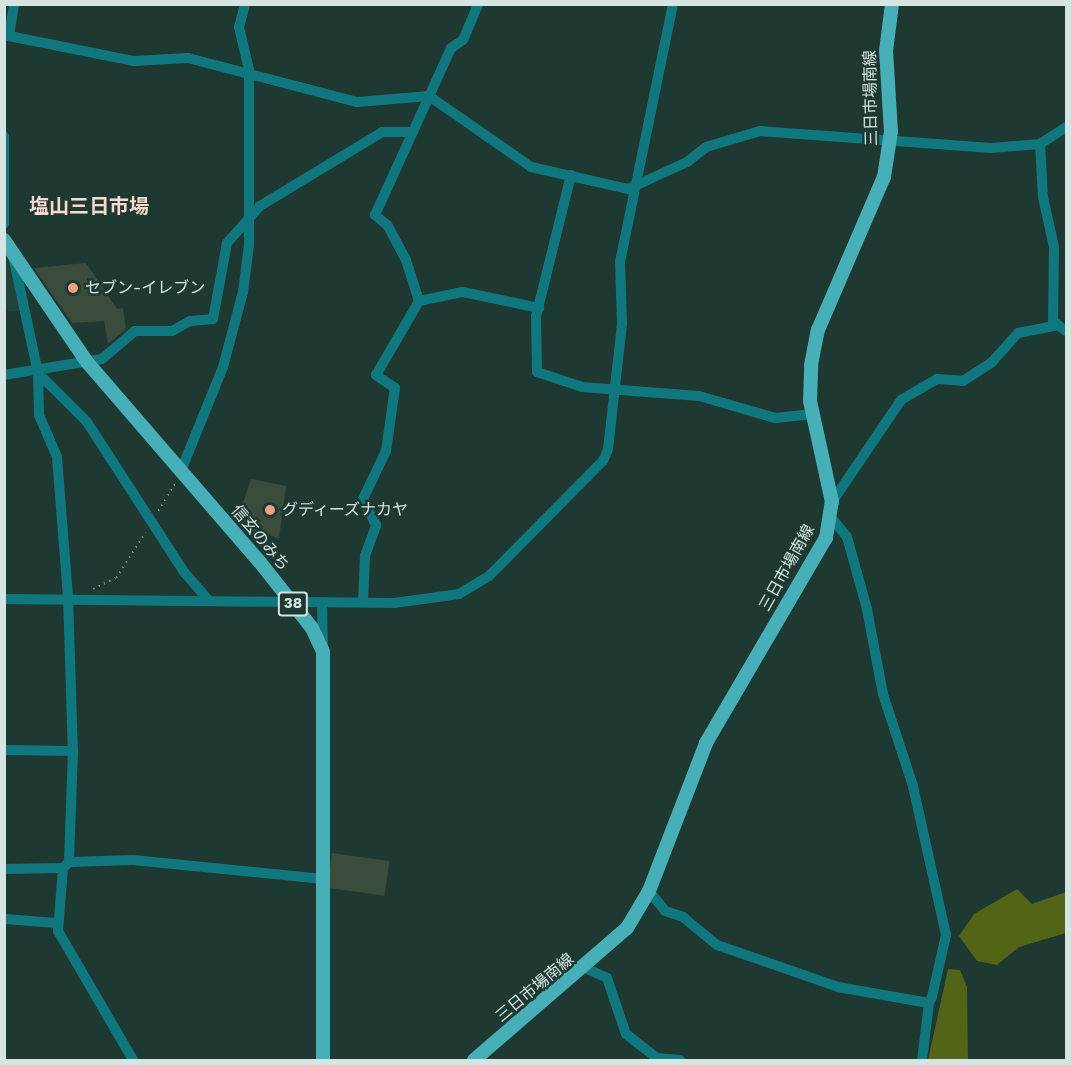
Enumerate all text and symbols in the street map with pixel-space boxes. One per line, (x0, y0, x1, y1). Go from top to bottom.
street label: 三日市場南線 (861, 50, 881, 146)
district label: 塩山三日市場 (29, 194, 149, 218)
place label: セブン-イレブン (85, 278, 205, 298)
marker: セブン-イレブン (66, 281, 80, 295)
place label: グディーズナカヤ (282, 500, 410, 520)
street label: 信玄のみち (227, 501, 293, 575)
marker: グディーズナカヤ (263, 503, 277, 517)
street label: 三日市場南線 (755, 521, 819, 615)
road number: 38 (276, 592, 310, 616)
street label: 三日市場南線 (492, 950, 578, 1026)

